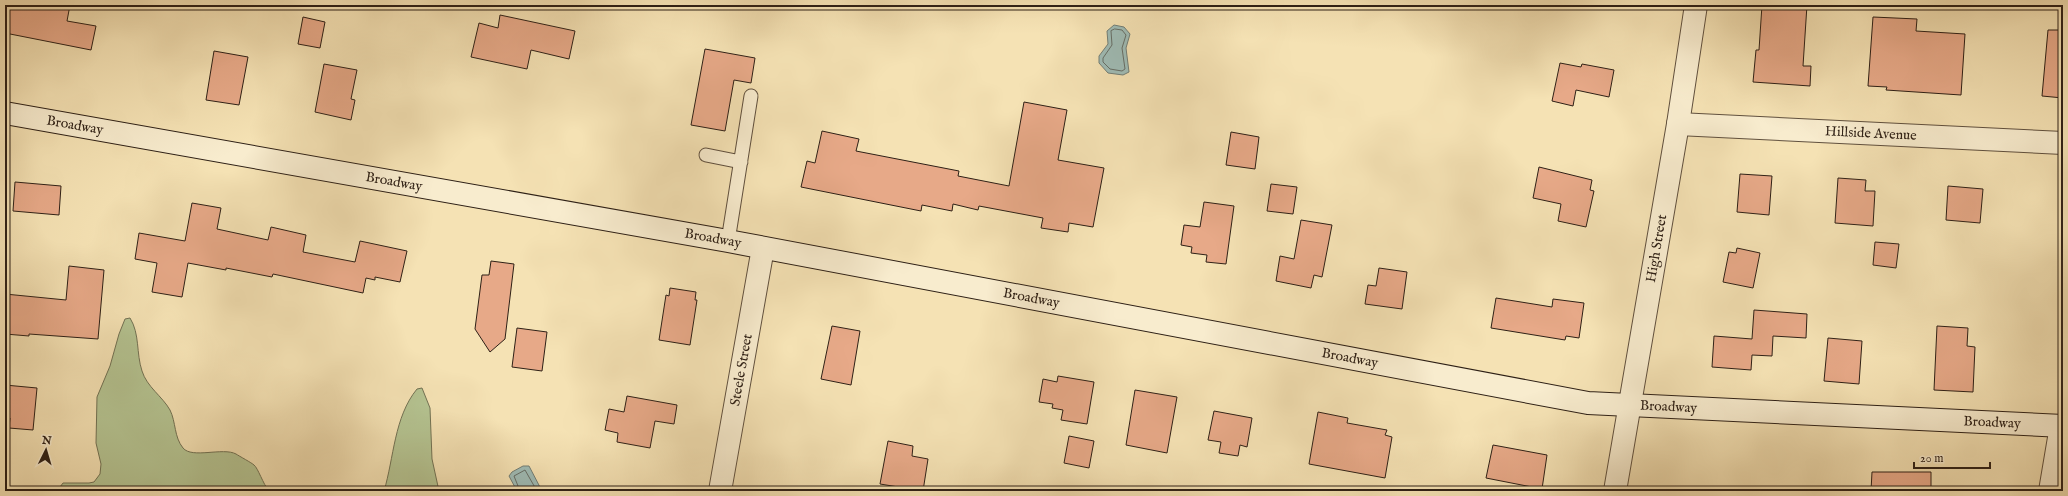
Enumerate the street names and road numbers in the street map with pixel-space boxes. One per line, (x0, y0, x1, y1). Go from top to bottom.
street label: Broadway (45, 112, 105, 139)
street label: Hillside Avenue (1824, 122, 1918, 145)
street label: Broadway (364, 168, 424, 196)
street label: High Street (1642, 213, 1671, 284)
street label: Broadway (683, 224, 743, 252)
street label: Broadway (1002, 284, 1061, 312)
street label: Steele Street (726, 332, 757, 407)
street label: Broadway (1320, 344, 1380, 372)
street label: Broadway (1639, 397, 1698, 417)
street label: Broadway (1963, 412, 2021, 433)

